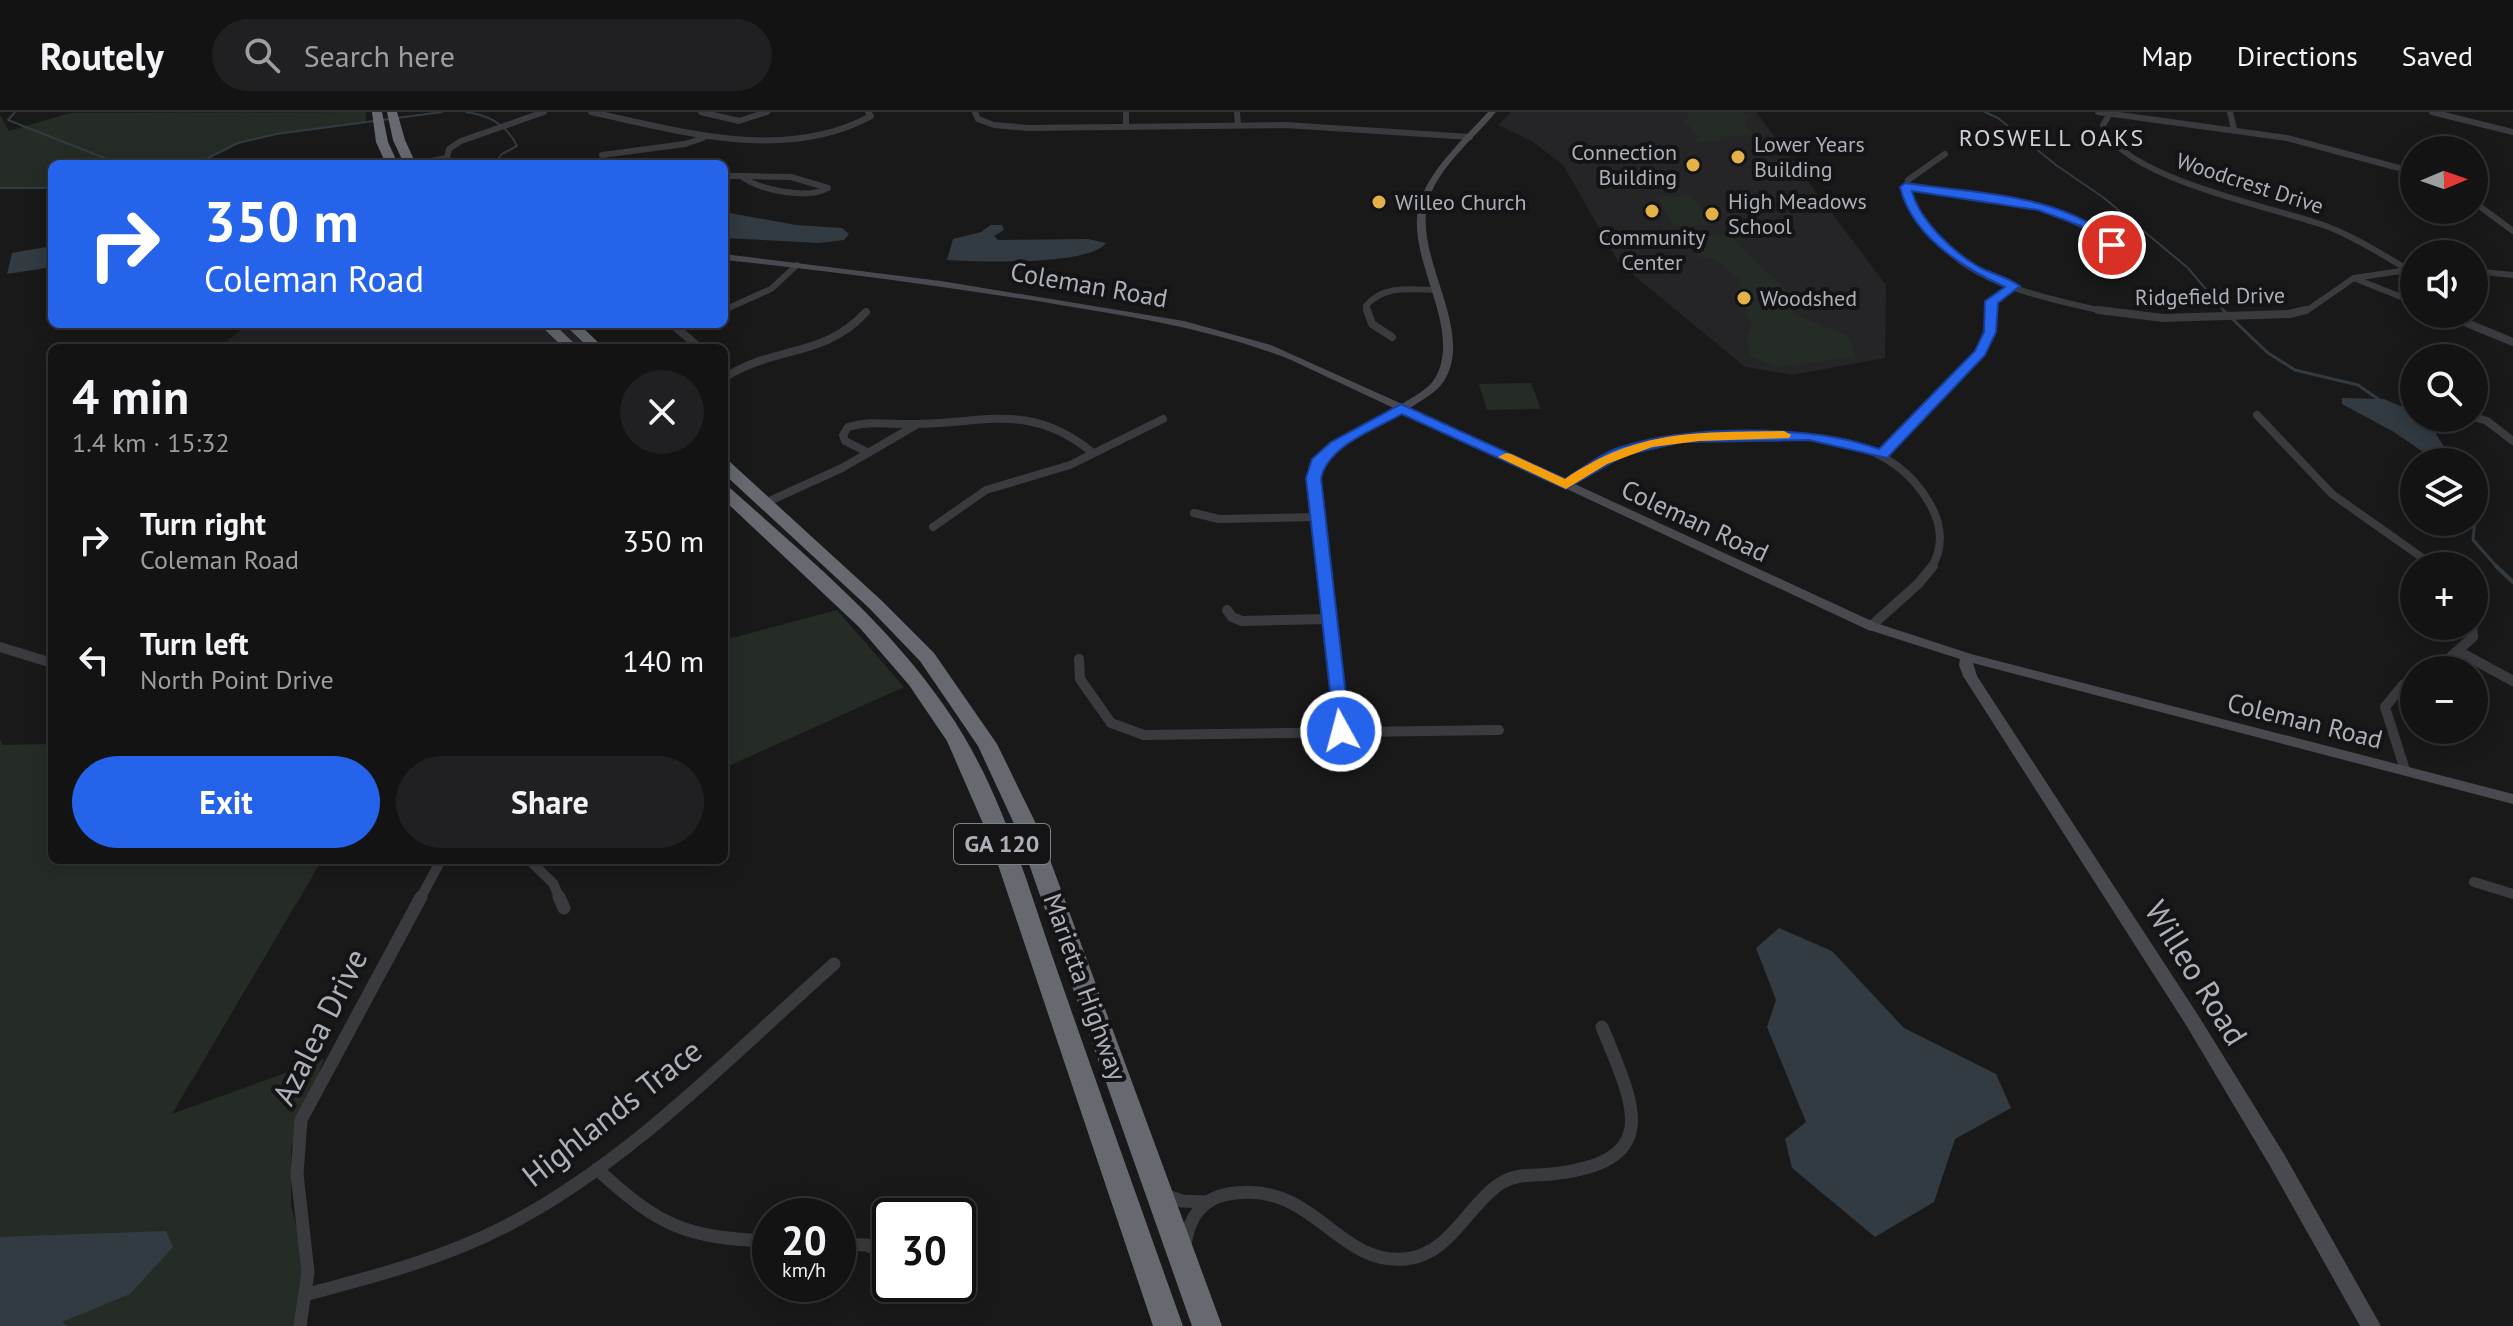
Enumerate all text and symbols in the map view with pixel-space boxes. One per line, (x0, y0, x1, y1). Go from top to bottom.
search box (212, 19, 772, 91)
text: Routely (40, 31, 164, 80)
icon: search (240, 33, 284, 77)
text: Search here (304, 36, 455, 75)
text: Map (2142, 37, 2193, 74)
text: Directions (2237, 37, 2358, 74)
text: Saved (2402, 37, 2473, 74)
district label: ROSWELL OAKS (1959, 122, 2145, 153)
place label: Lower Years Building (1754, 130, 1865, 183)
north arrow (2400, 136, 2488, 224)
map controls (2400, 136, 2488, 744)
place label: Connection Building (1571, 138, 1677, 191)
street label: Woodcrest Drive (2173, 146, 2327, 220)
marker: Lower Years Building (1729, 148, 1747, 166)
marker: Connection Building (1684, 156, 1702, 174)
text: 350 m (204, 185, 359, 257)
place label: High Meadows School (1728, 187, 1867, 240)
place label: Willeo Church (1395, 188, 1526, 216)
icon: right (72, 192, 176, 296)
marker: Willeo Church (1370, 193, 1388, 211)
marker: Community Center (1643, 202, 1661, 220)
marker: High Meadows School (1703, 205, 1721, 223)
pin (2078, 211, 2146, 279)
place label: Community Center (1599, 223, 1706, 276)
icon: arrive (2090, 223, 2134, 267)
button: sound (2400, 240, 2488, 328)
street label: Coleman Road (1008, 254, 1170, 315)
text: Coleman Road (204, 255, 424, 302)
street label: Ridgefield Drive (2135, 281, 2285, 311)
place label: Woodshed (1760, 284, 1857, 312)
marker: Woodshed (1735, 289, 1753, 307)
button: search (2400, 344, 2488, 432)
text: 4 min (72, 365, 189, 427)
button: close (620, 370, 704, 454)
text: 1.4 km · 15:32 (72, 426, 230, 459)
button: layers (2400, 448, 2488, 536)
street label: Coleman Road (1616, 472, 1774, 569)
text: Turn right (140, 504, 266, 543)
icon: right (72, 518, 116, 562)
text: 350 m (623, 521, 704, 560)
text: Coleman Road (140, 543, 299, 576)
button: + (2400, 552, 2488, 640)
text: Turn left (140, 624, 248, 663)
icon: left (72, 638, 116, 682)
text: 140 m (623, 641, 704, 680)
button: − (2400, 656, 2488, 744)
text: North Point Drive (140, 663, 334, 696)
street label: Coleman Road (2224, 685, 2386, 756)
position arrow (1299, 689, 1383, 773)
button: Exit (72, 756, 380, 848)
button: Share (396, 756, 704, 848)
road number: GA 120 (954, 824, 1050, 864)
street label: Marietta Highway (1036, 889, 1135, 1085)
street label: Willeo Road (2136, 892, 2258, 1053)
street label: Azalea Drive (262, 941, 376, 1112)
street label: Highlands Trace (513, 1029, 710, 1196)
speed limit sign: 30 (872, 1198, 976, 1302)
text: 20 (781, 1214, 827, 1266)
text: km/h (782, 1257, 826, 1283)

